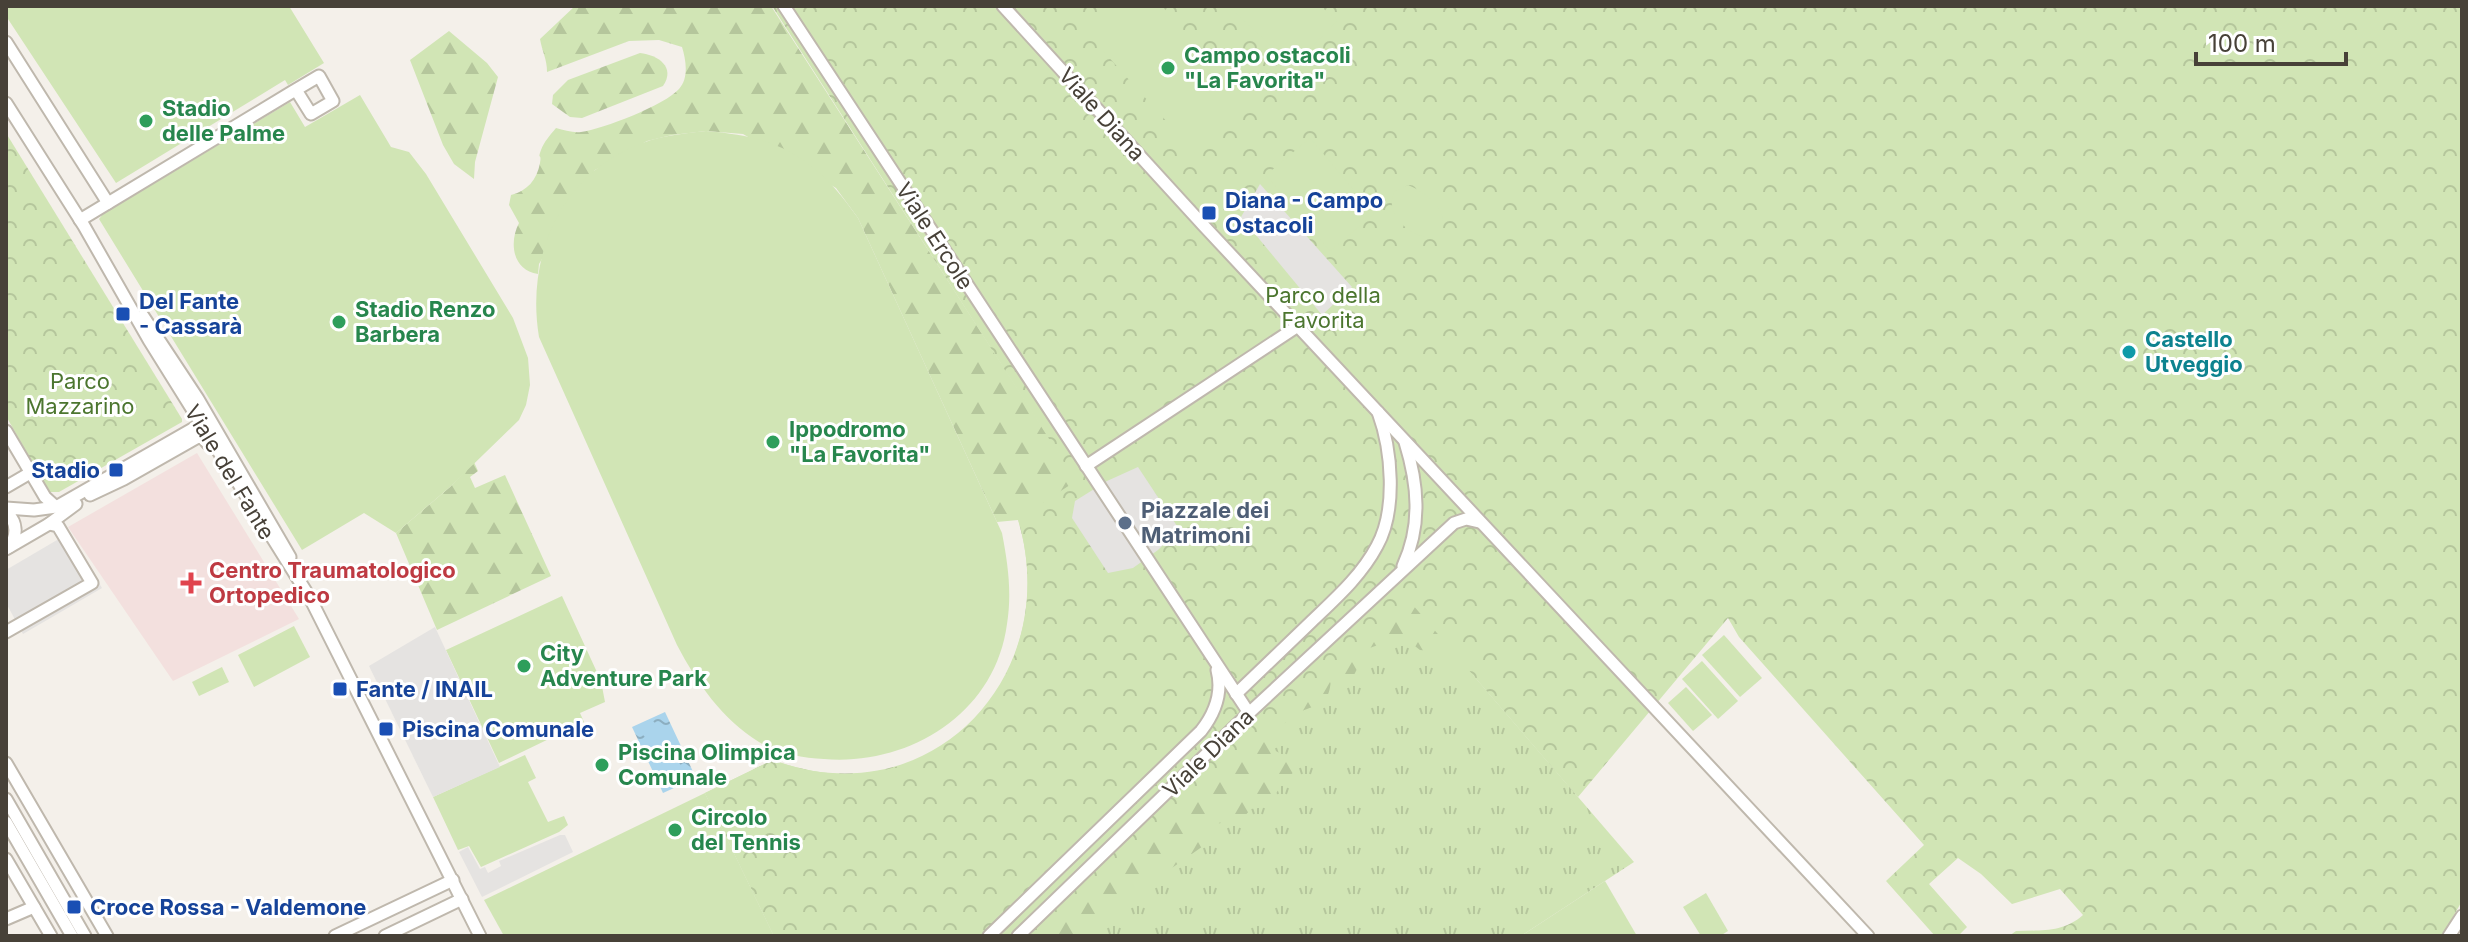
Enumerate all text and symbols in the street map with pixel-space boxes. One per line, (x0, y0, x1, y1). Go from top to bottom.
scale bar (2196, 16, 2346, 66)
text: 100 m (2208, 29, 2276, 58)
place label: Campo ostacoli "La Favorita" (1184, 42, 1351, 93)
marker: Campo ostacoli "La Favorita" (1159, 59, 1177, 77)
street label: Viale Diana (1053, 62, 1151, 166)
place label: Stadio delle Palme (162, 95, 285, 146)
marker: Stadio delle Palme (137, 112, 155, 130)
street label: Viale Ercole (891, 178, 979, 294)
place label: Diana - Campo Ostacoli (1225, 187, 1383, 238)
marker: Diana - Campo Ostacoli (1200, 204, 1218, 222)
park label: Parco della Favorita (1265, 282, 1381, 333)
place label: Del Fante - Cassarà (139, 288, 242, 339)
place label: Stadio Renzo Barbera (355, 296, 496, 347)
marker: Del Fante - Cassarà (114, 305, 132, 323)
marker: Stadio Renzo Barbera (330, 313, 348, 331)
place label: Castello Utveggio (2145, 326, 2243, 377)
marker: Castello Utveggio (2120, 343, 2138, 361)
park label: Parco Mazzarino (25, 368, 135, 419)
street label: Viale del Fante (180, 400, 280, 544)
place label: Ippodromo "La Favorita" (789, 416, 931, 467)
marker: Ippodromo "La Favorita" (764, 433, 782, 451)
place label: Stadio (31, 457, 100, 483)
marker: Stadio (107, 461, 125, 479)
place label: Piazzale dei Matrimoni (1141, 497, 1269, 548)
marker: Piazzale dei Matrimoni (1116, 514, 1134, 532)
place label: Centro Traumatologico Ortopedico (209, 557, 456, 608)
marker: Centro Traumatologico Ortopedico (180, 572, 202, 594)
place label: City Adventure Park (540, 640, 707, 691)
marker: City Adventure Park (515, 657, 533, 675)
place label: Fante / INAIL (356, 676, 493, 702)
marker: Fante / INAIL (331, 680, 349, 698)
street label: Viale Diana (1157, 703, 1259, 803)
place label: Piscina Comunale (402, 716, 594, 742)
marker: Piscina Comunale (377, 720, 395, 738)
place label: Piscina Olimpica Comunale (618, 739, 796, 790)
marker: Piscina Olimpica Comunale (593, 756, 611, 774)
place label: Circolo del Tennis (691, 804, 801, 855)
marker: Circolo del Tennis (666, 821, 684, 839)
place label: Croce Rossa - Valdemone (90, 894, 366, 920)
marker: Croce Rossa - Valdemone (65, 898, 83, 916)

